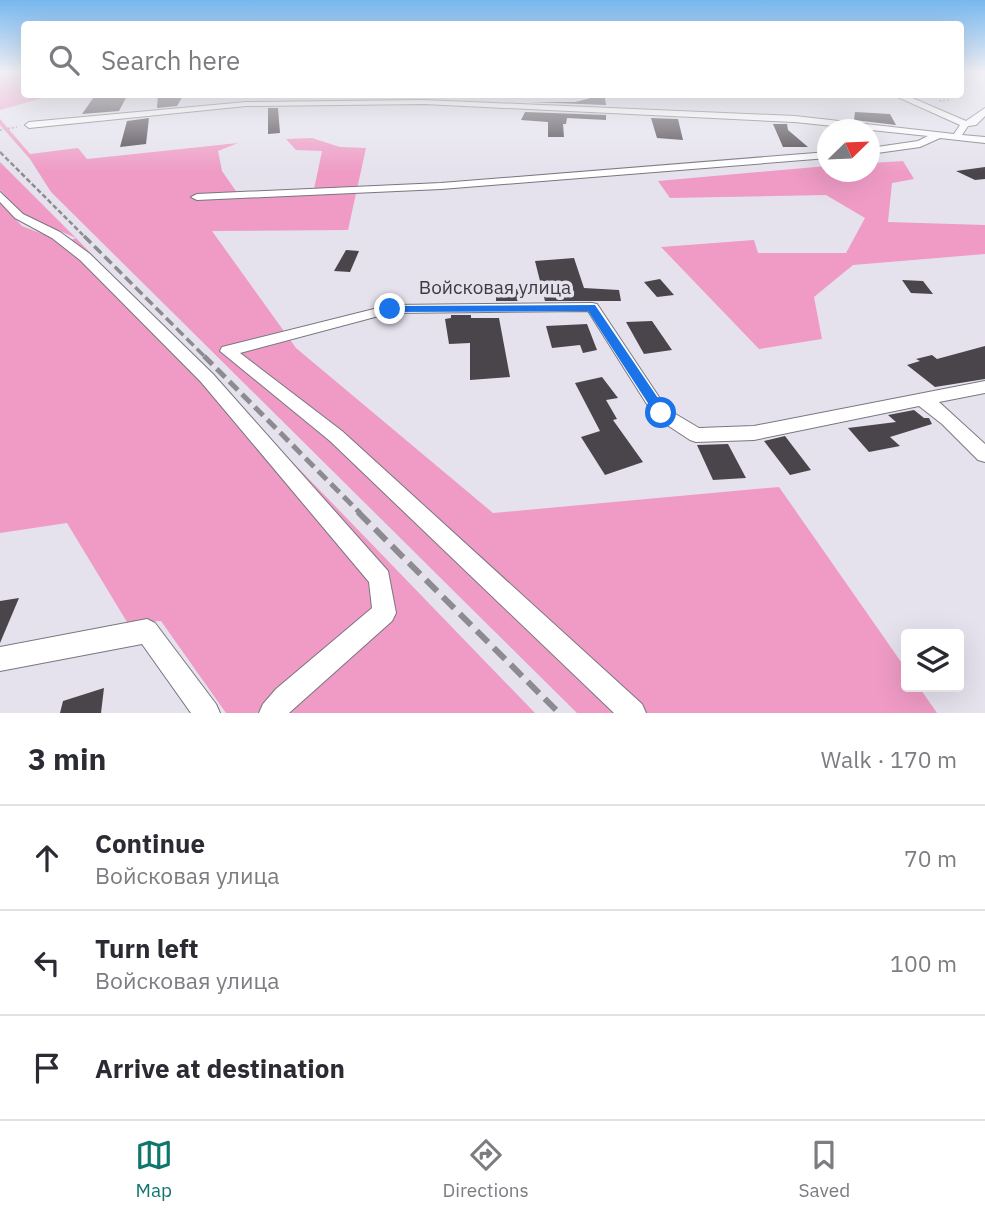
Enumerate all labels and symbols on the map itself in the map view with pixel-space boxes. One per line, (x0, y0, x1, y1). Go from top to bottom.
north arrow (817, 119, 880, 182)
street label: Войсковая улица (419, 275, 571, 299)
route end (374, 293, 405, 324)
route start (645, 397, 676, 428)

